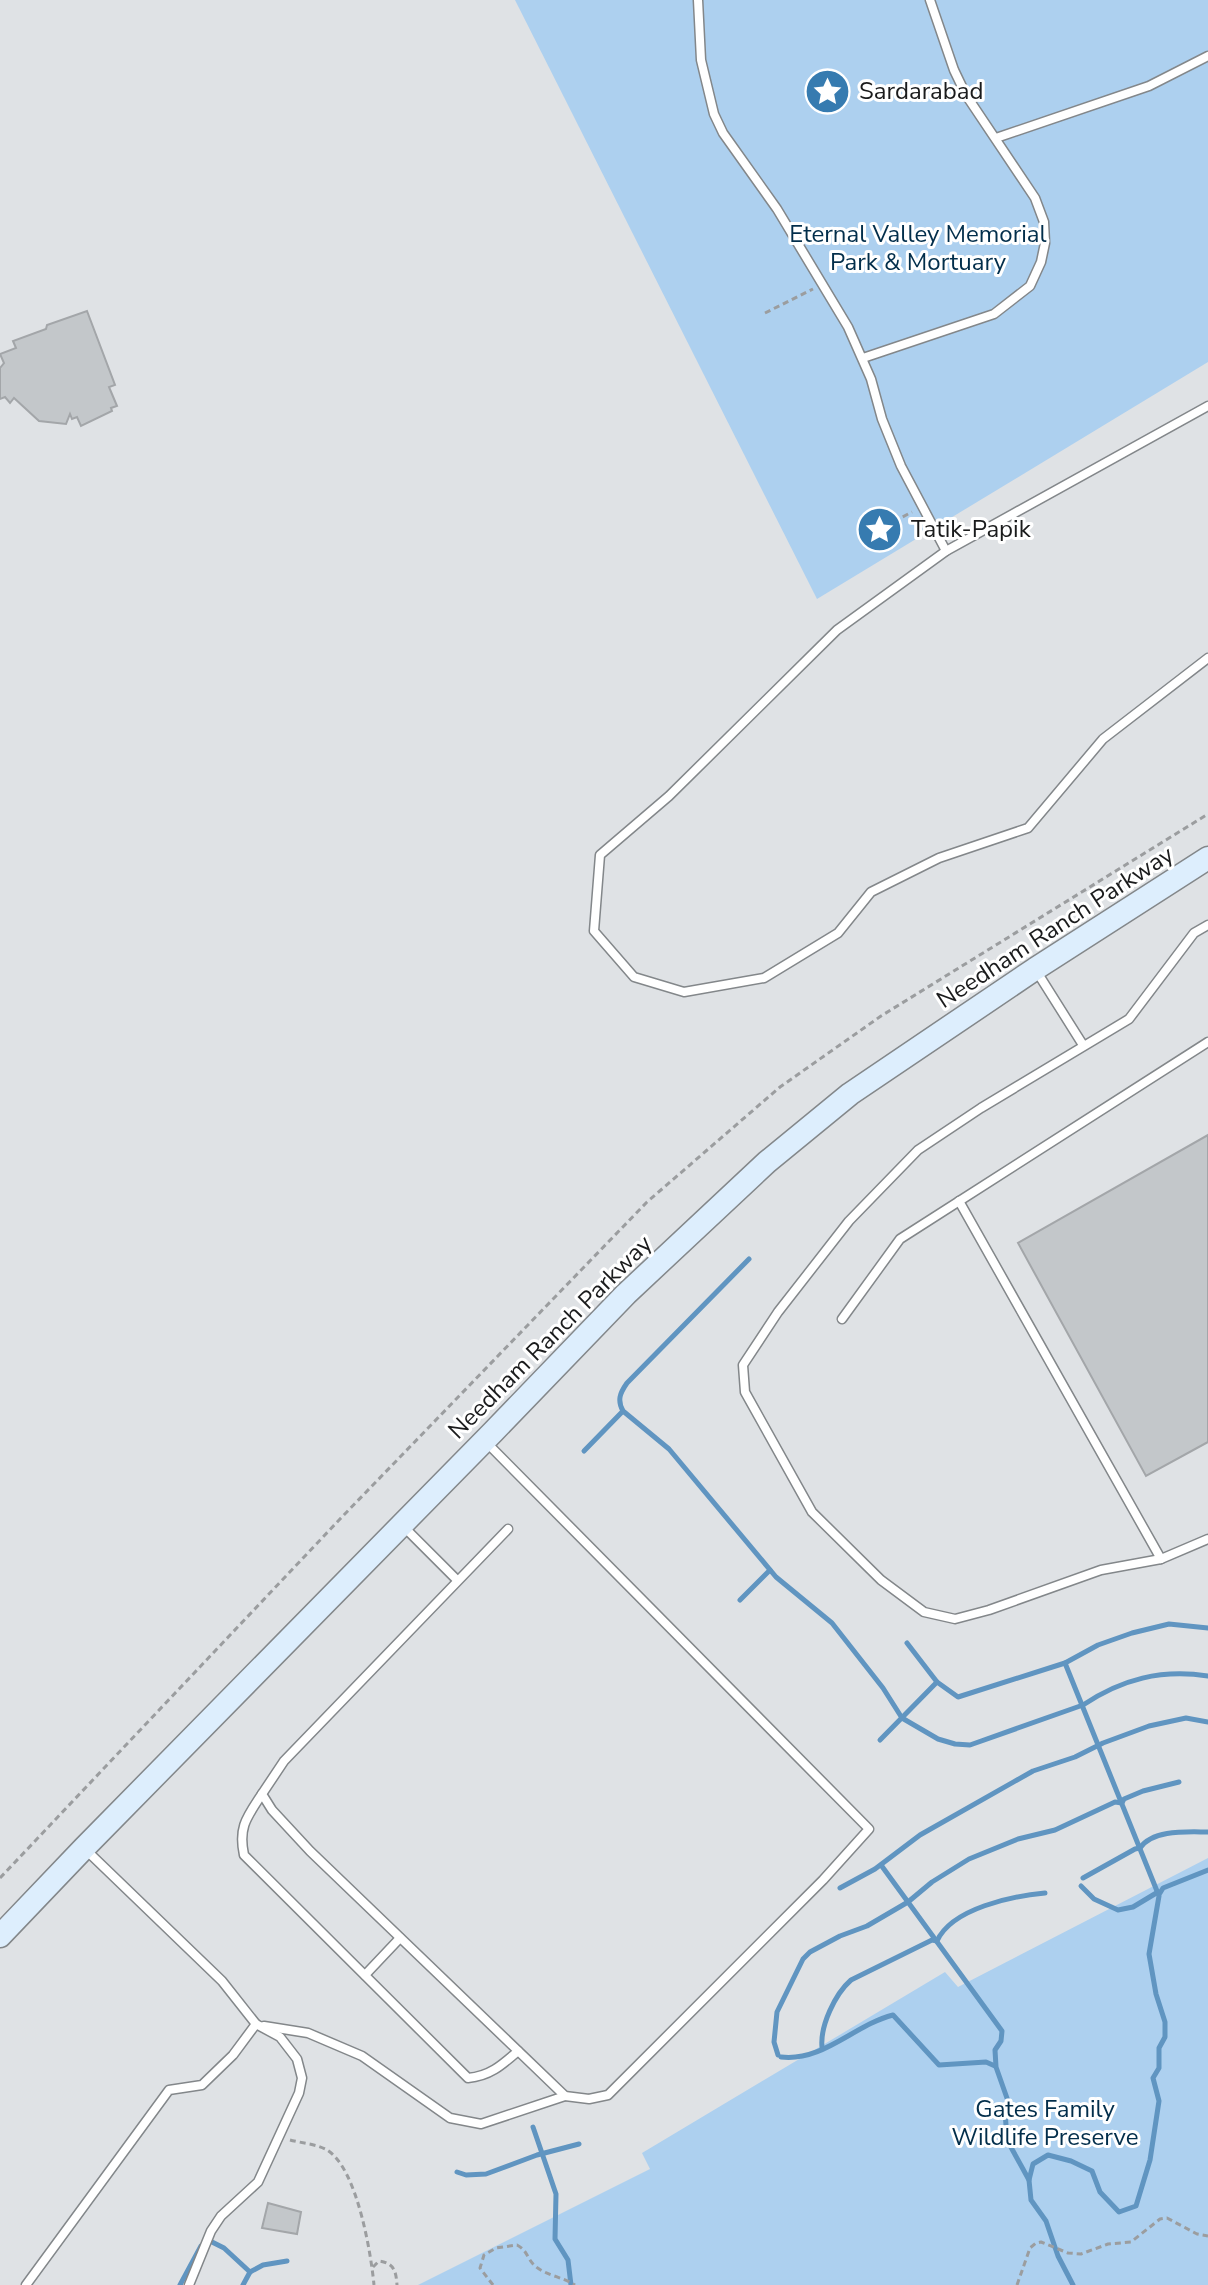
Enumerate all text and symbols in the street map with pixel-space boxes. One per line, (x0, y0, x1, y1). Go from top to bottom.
place icon: Sardarabad (804, 67, 852, 115)
place label: Sardarabad (859, 75, 984, 107)
park label: Eternal Valley Memorial Park & Mortuary (789, 218, 1047, 278)
place icon: Tatik-Papik (856, 505, 904, 553)
place label: Tatik-Papik (911, 513, 1032, 545)
street label: Needham Ranch Parkway (931, 838, 1180, 1016)
street label: Needham Ranch Parkway (441, 1228, 659, 1446)
park label: Gates Family Wildlife Preserve (952, 2093, 1138, 2153)

